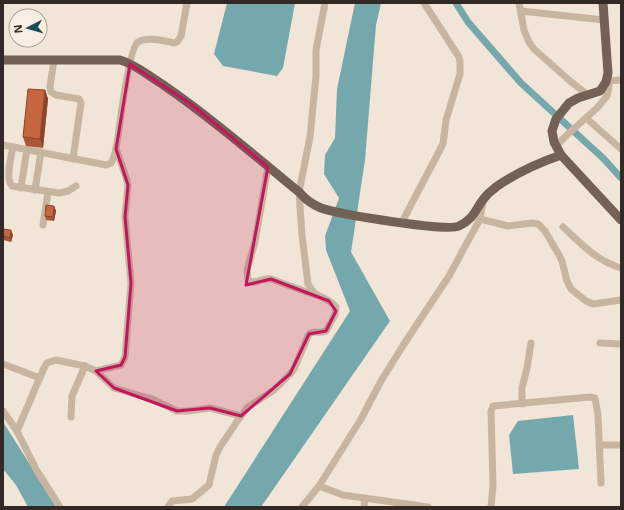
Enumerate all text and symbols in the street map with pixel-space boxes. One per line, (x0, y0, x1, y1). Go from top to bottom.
north arrow (8, 8, 48, 48)
text: N (10, 24, 25, 34)

